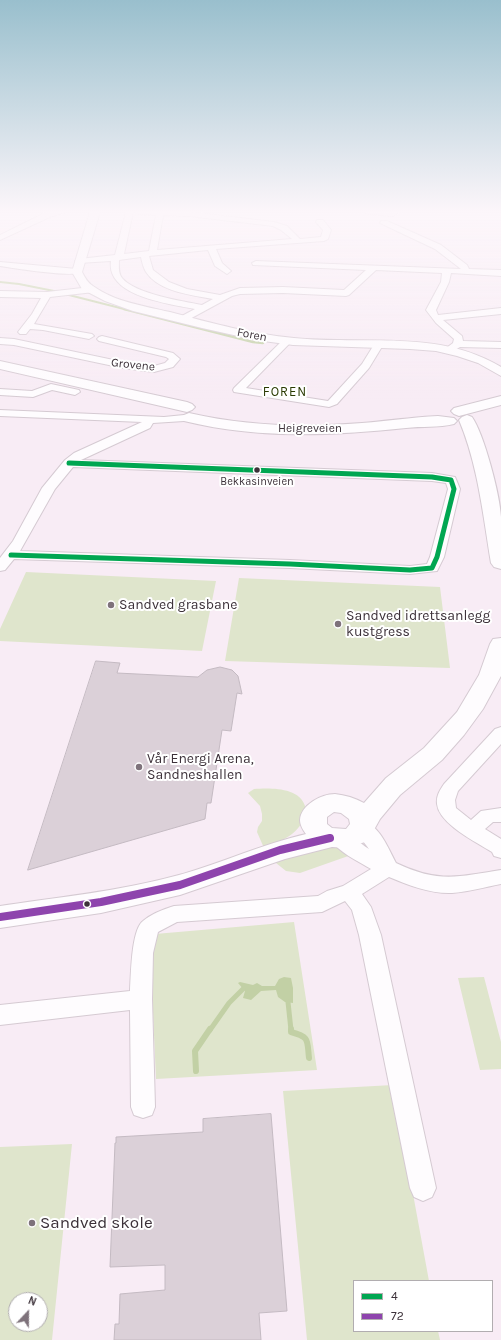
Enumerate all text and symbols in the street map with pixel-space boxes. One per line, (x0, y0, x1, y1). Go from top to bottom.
street label: Foren (236, 325, 268, 345)
street label: Grovene (110, 356, 156, 374)
district label: FOREN (263, 384, 307, 400)
street label: Heigreveien (278, 422, 342, 436)
marker: Bekkasinveien (252, 465, 262, 475)
place label: Bekkasinveien (220, 475, 294, 489)
place label: Sandved grasbane (119, 597, 237, 613)
marker: Sandved grasbane (106, 600, 116, 610)
place label: Sandved idrettsanlegg kustgress (346, 608, 490, 640)
marker: Sandved idrettsanlegg kustgress (333, 619, 343, 629)
place label: Vår Energi Arena, Sandneshallen (147, 751, 254, 784)
marker: Vår Energi Arena, Sandneshallen (134, 762, 144, 772)
unlabelled marker (82, 899, 92, 909)
place label: Sandved skole (40, 1213, 153, 1233)
marker: Sandved skole (27, 1218, 37, 1228)
legend (353, 1280, 493, 1332)
text: 4 (391, 1289, 398, 1303)
north arrow (8, 1292, 48, 1332)
text: N (26, 1294, 38, 1309)
text: 72 (391, 1309, 404, 1323)

